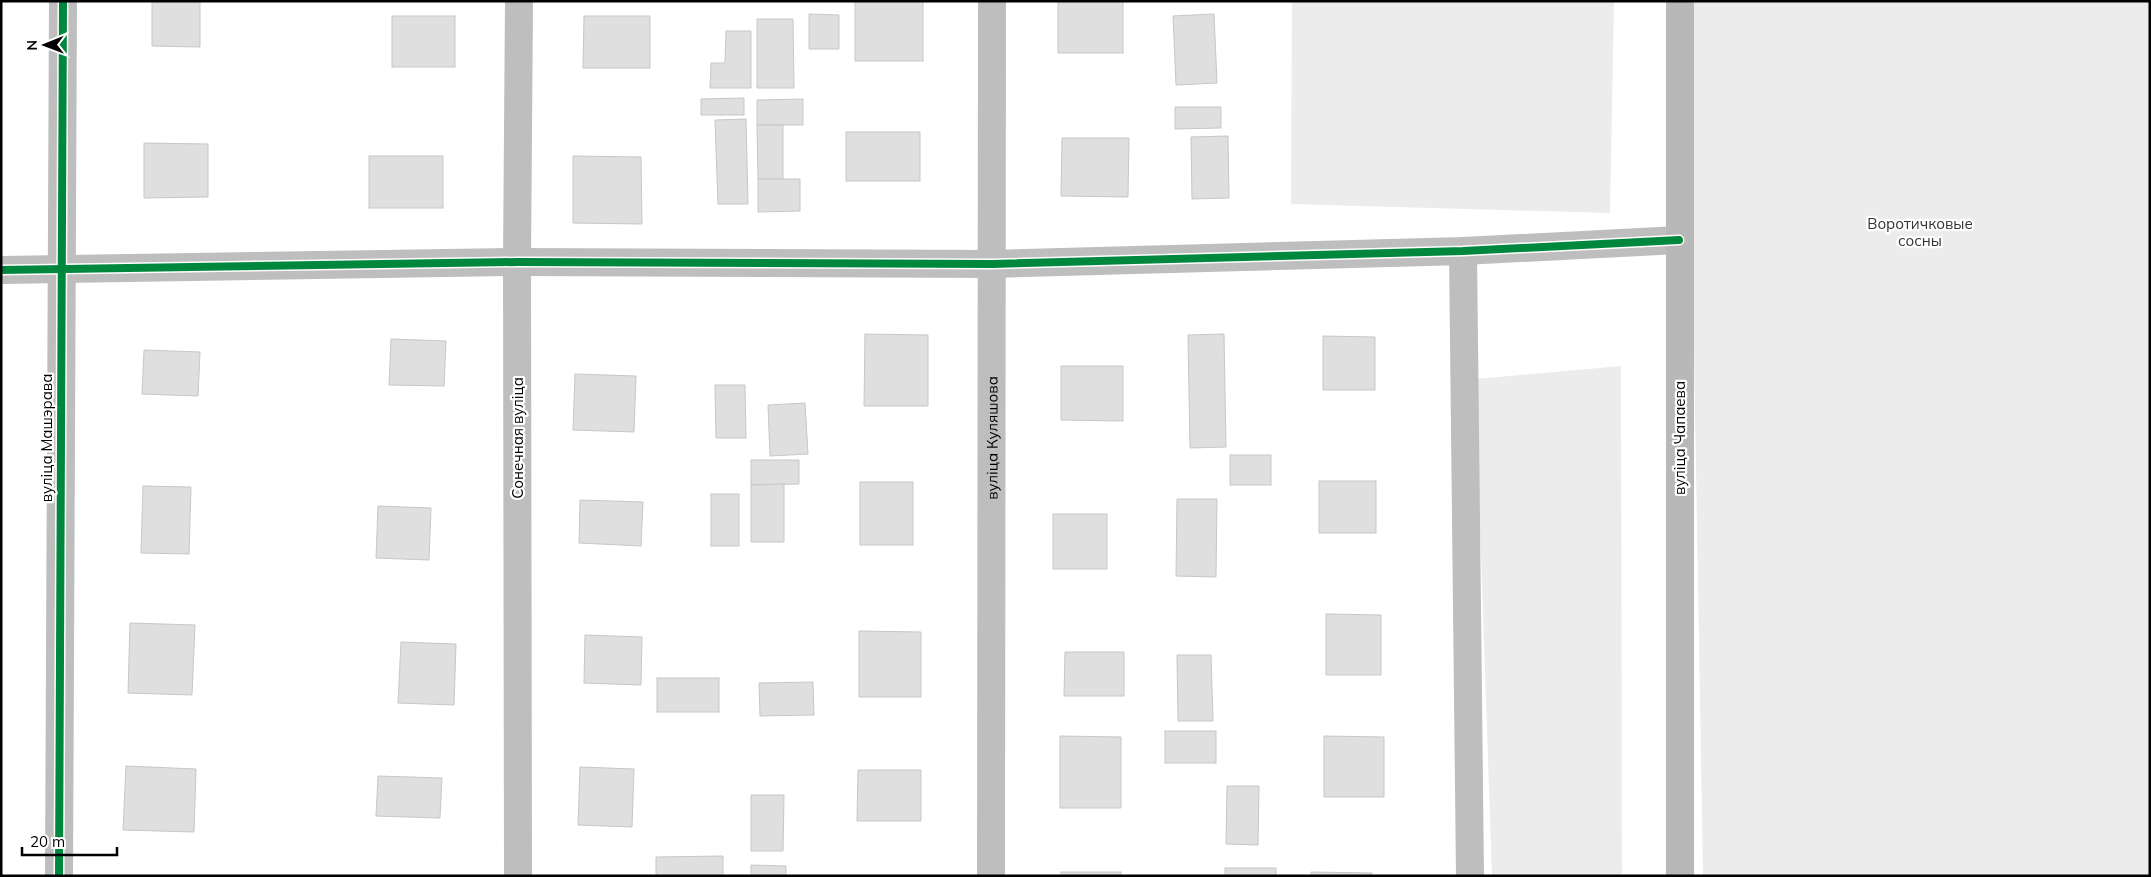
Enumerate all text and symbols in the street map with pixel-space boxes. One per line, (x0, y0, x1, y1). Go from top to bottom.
north arrow (20, 20, 70, 70)
text: N (23, 40, 41, 51)
park label: Воротичковые сосны (1867, 214, 1973, 250)
street label: вуліца Машэрава (37, 374, 56, 502)
street label: вуліца Куляшова (982, 376, 1001, 500)
street label: Сонечная вуліца (508, 377, 527, 499)
street label: вуліца Чапаева (1670, 381, 1689, 495)
scale bar (22, 824, 118, 856)
text: 20 m (30, 832, 65, 851)

